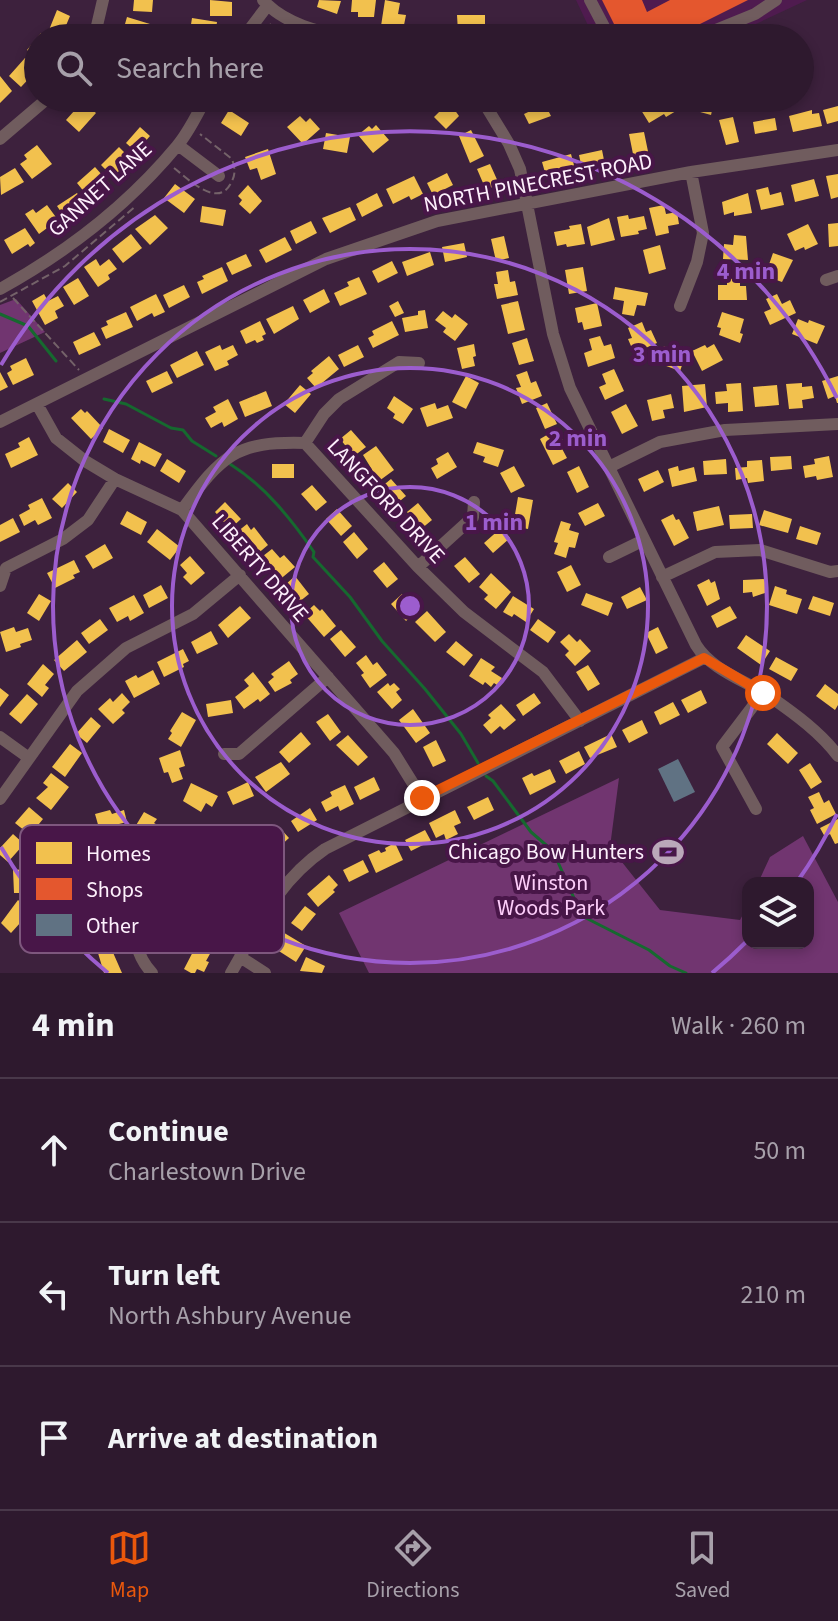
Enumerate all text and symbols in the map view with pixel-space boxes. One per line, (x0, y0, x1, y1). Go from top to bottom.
search box (24, 24, 814, 112)
icon: search (52, 46, 96, 90)
text: Search here (116, 47, 264, 90)
street label: GANNET LANE (41, 134, 159, 244)
street label: NORTH PINECREST ROAD (421, 145, 655, 221)
text: 4 min (717, 254, 775, 289)
text: 3 min (633, 337, 691, 372)
text: 2 min (549, 421, 607, 456)
street label: LANGFORD DRIVE (319, 431, 453, 571)
text: 1 min (465, 505, 523, 540)
street label: LIBERTY DRIVE (204, 507, 316, 629)
centre of rings (396, 592, 424, 620)
route start (745, 675, 781, 711)
route end (404, 780, 440, 816)
legend (20, 825, 284, 953)
sports icon: Chicago Bow Hunters (651, 835, 685, 869)
place label: Chicago Bow Hunters (448, 836, 644, 868)
text: Homes (86, 838, 151, 870)
park label: Winston Woods Park (497, 867, 605, 924)
text: Shops (86, 874, 143, 906)
map controls (742, 877, 814, 949)
button: layers (742, 877, 814, 949)
text: Other (86, 910, 139, 942)
text: 4 min (32, 1001, 115, 1050)
text: Walk · 260 m (671, 1007, 806, 1044)
text: Continue (108, 1110, 229, 1153)
icon: ahead (32, 1128, 76, 1172)
text: 50 m (753, 1132, 806, 1169)
text: Charlestown Drive (108, 1153, 306, 1190)
text: Turn left (108, 1254, 220, 1297)
icon: left (32, 1272, 76, 1316)
text: 210 m (740, 1276, 806, 1313)
text: North Ashbury Avenue (108, 1297, 352, 1334)
icon: arrive (32, 1416, 76, 1460)
text: Arrive at destination (108, 1417, 378, 1460)
tab: Map (107, 1526, 151, 1606)
tab: Directions (366, 1526, 459, 1606)
tab: Saved (674, 1526, 731, 1606)

